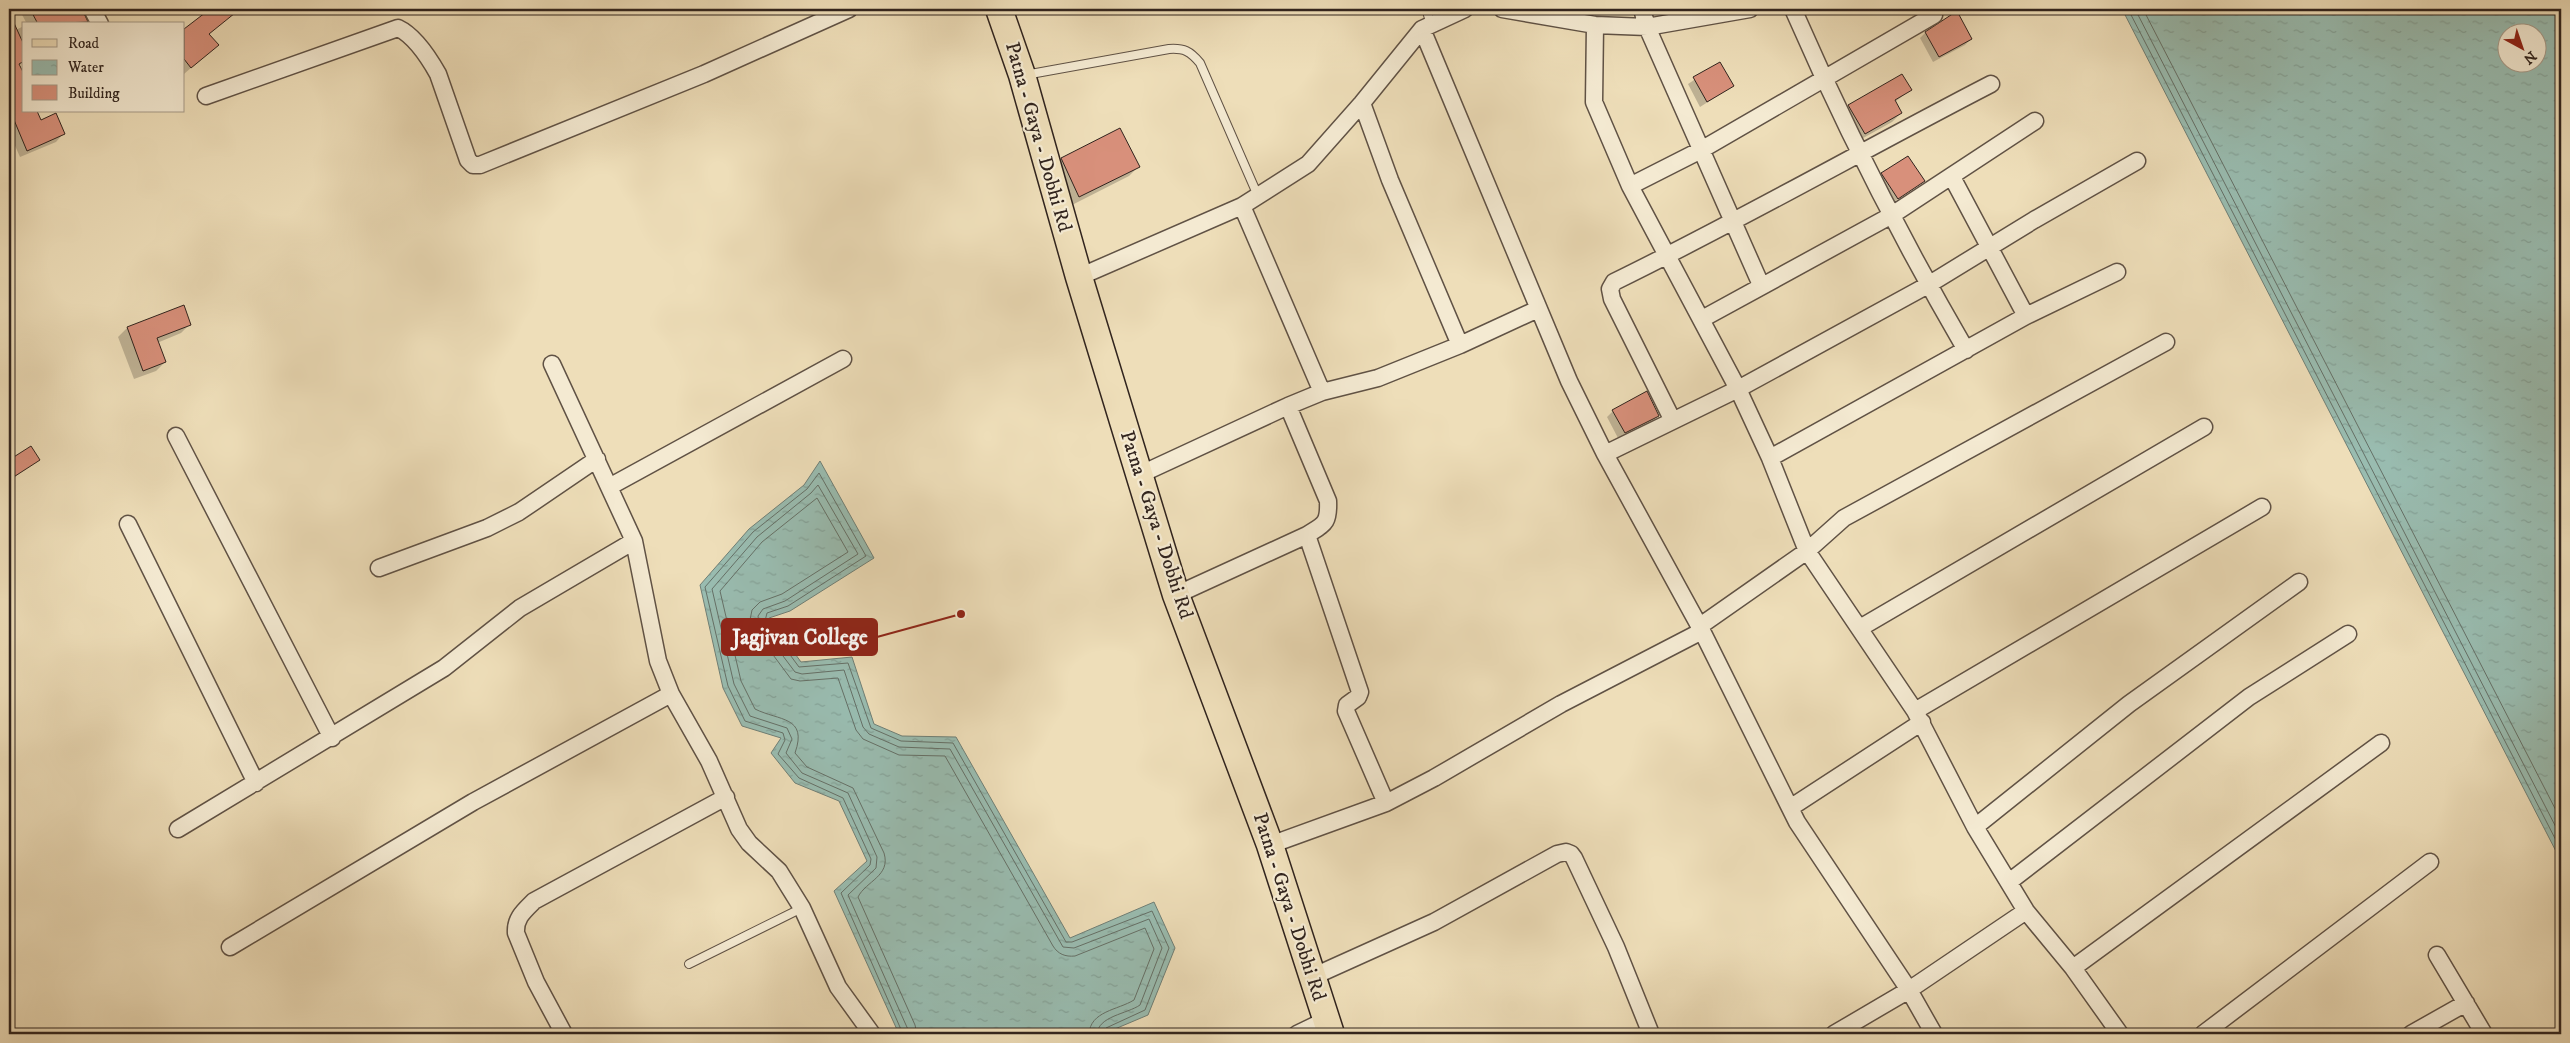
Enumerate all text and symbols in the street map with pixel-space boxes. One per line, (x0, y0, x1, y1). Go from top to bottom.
legend (22, 22, 185, 112)
north arrow (2498, 22, 2548, 72)
text: Road (68, 34, 100, 53)
street label: Patna - Gaya - Dobhi Rd (999, 39, 1077, 235)
text: N (2519, 47, 2540, 68)
text: Water (67, 58, 104, 77)
text: Building (68, 84, 120, 103)
street label: Patna - Gaya - Dobhi Rd (1114, 428, 1198, 622)
callout: Jagjivan College (722, 619, 877, 655)
text: Jagjivan College (730, 625, 868, 652)
street label: Patna - Gaya - Dobhi Rd (1247, 810, 1331, 1004)

